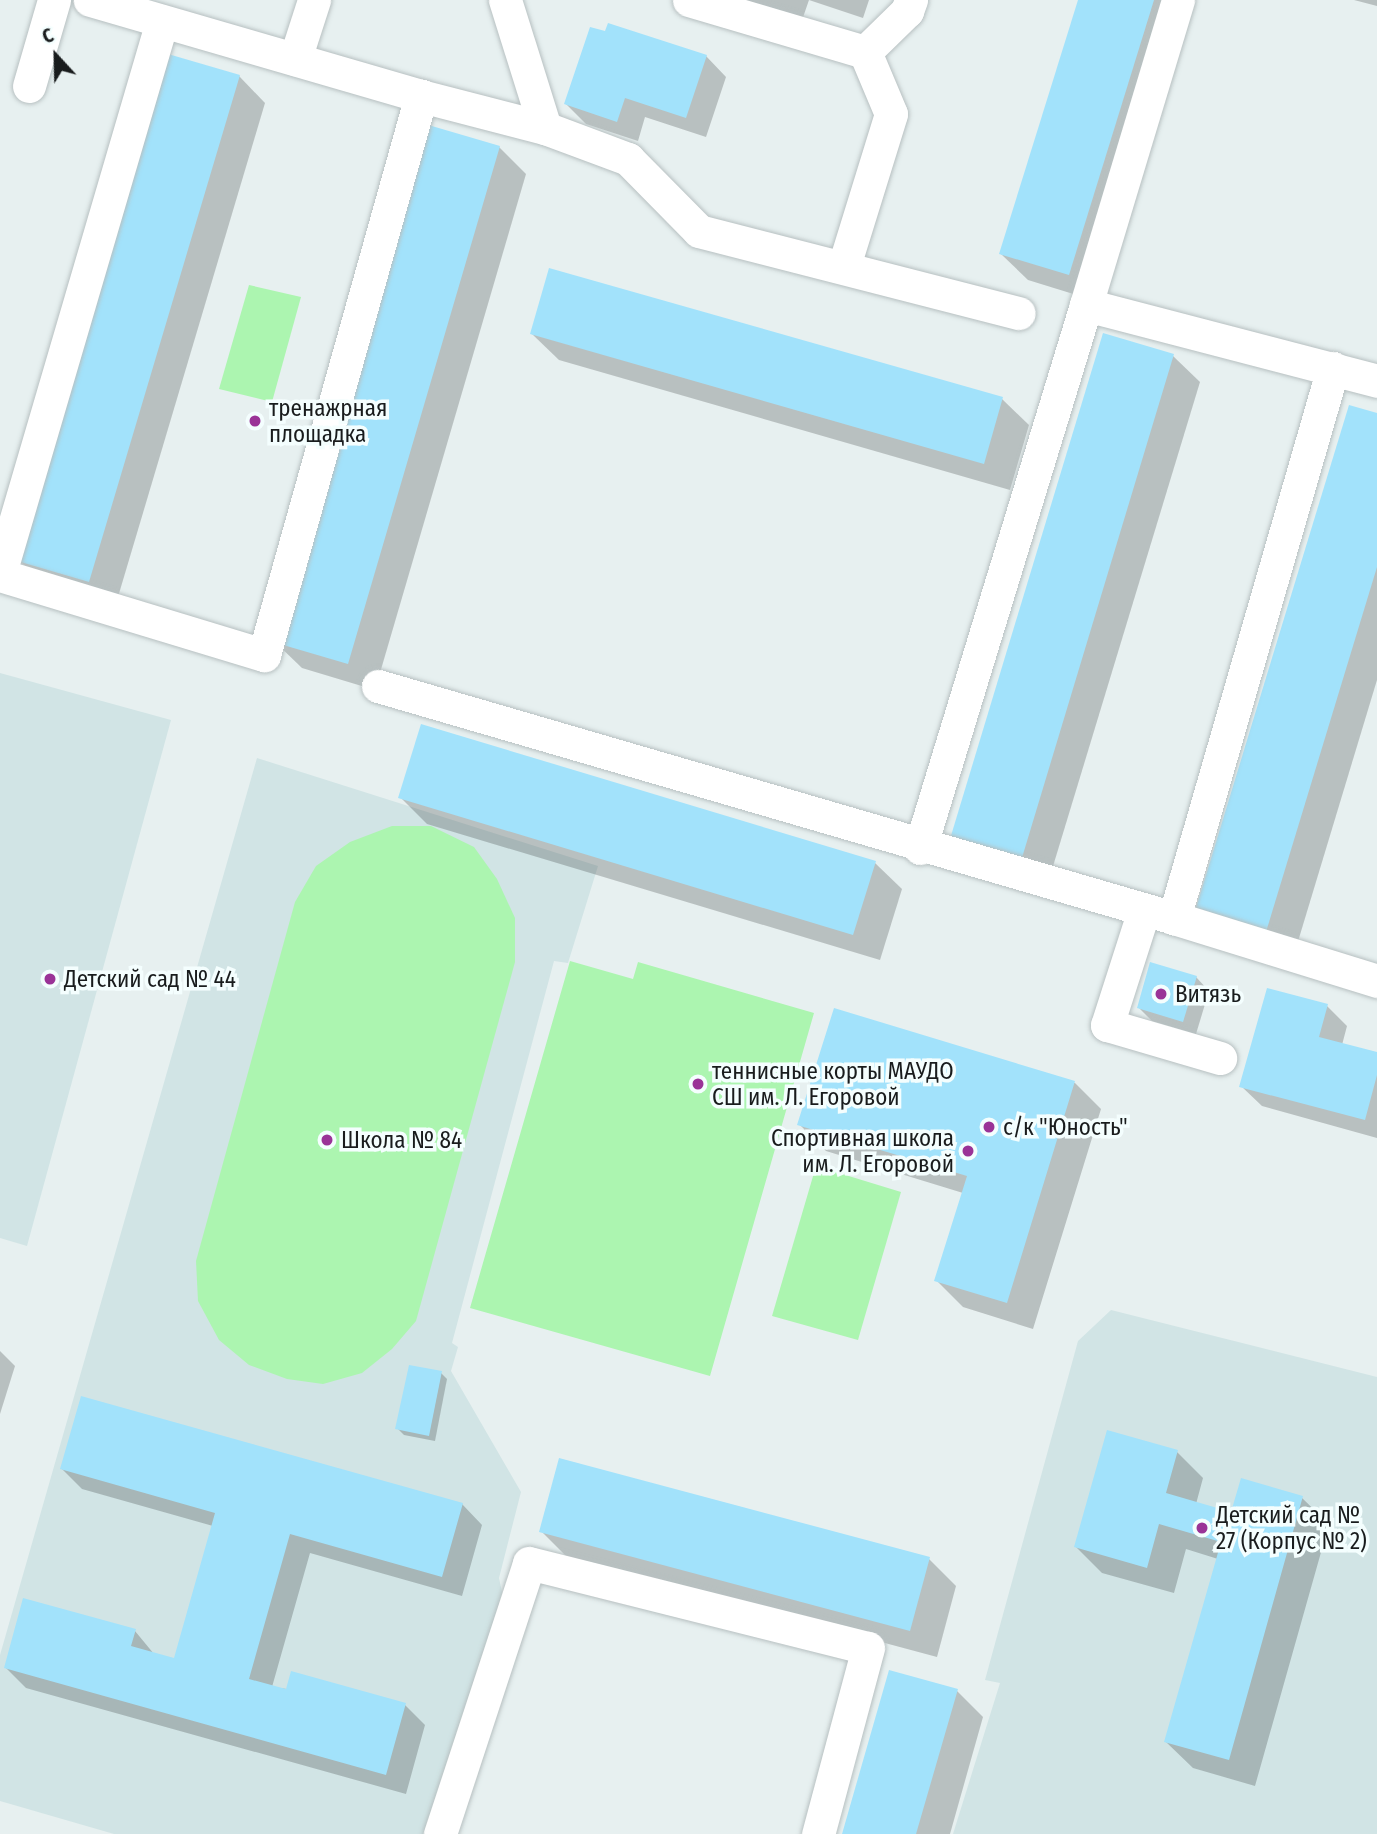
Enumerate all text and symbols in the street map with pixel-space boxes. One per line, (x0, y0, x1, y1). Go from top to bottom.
north arrow (21, 21, 91, 91)
text: С (39, 24, 57, 49)
place label: тренажрная площадка (269, 394, 387, 448)
marker: тренажрная площадка (247, 413, 263, 429)
place label: Детский сад № 44 (64, 965, 236, 993)
marker: Детский сад № 44 (42, 971, 58, 987)
place label: Витязь (1175, 980, 1241, 1008)
marker: Витязь (1153, 986, 1169, 1002)
place label: теннисные корты МАУДО СШ им. Л. Егоровой (712, 1057, 954, 1111)
marker: теннисные корты МАУДО СШ им. Л. Егоровой (690, 1076, 706, 1092)
place label: с/к "Юность" (1003, 1113, 1128, 1141)
marker: с/к "Юность" (981, 1119, 997, 1135)
place label: Спортивная школа им. Л. Егоровой (771, 1124, 954, 1178)
place label: Школа № 84 (341, 1126, 462, 1154)
marker: Школа № 84 (319, 1132, 335, 1148)
marker: Спортивная школа им. Л. Егоровой (960, 1143, 976, 1159)
place label: Детский сад № 27 (Корпус № 2) (1216, 1501, 1367, 1555)
marker: Детский сад № 27 (Корпус № 2) (1194, 1520, 1210, 1536)

